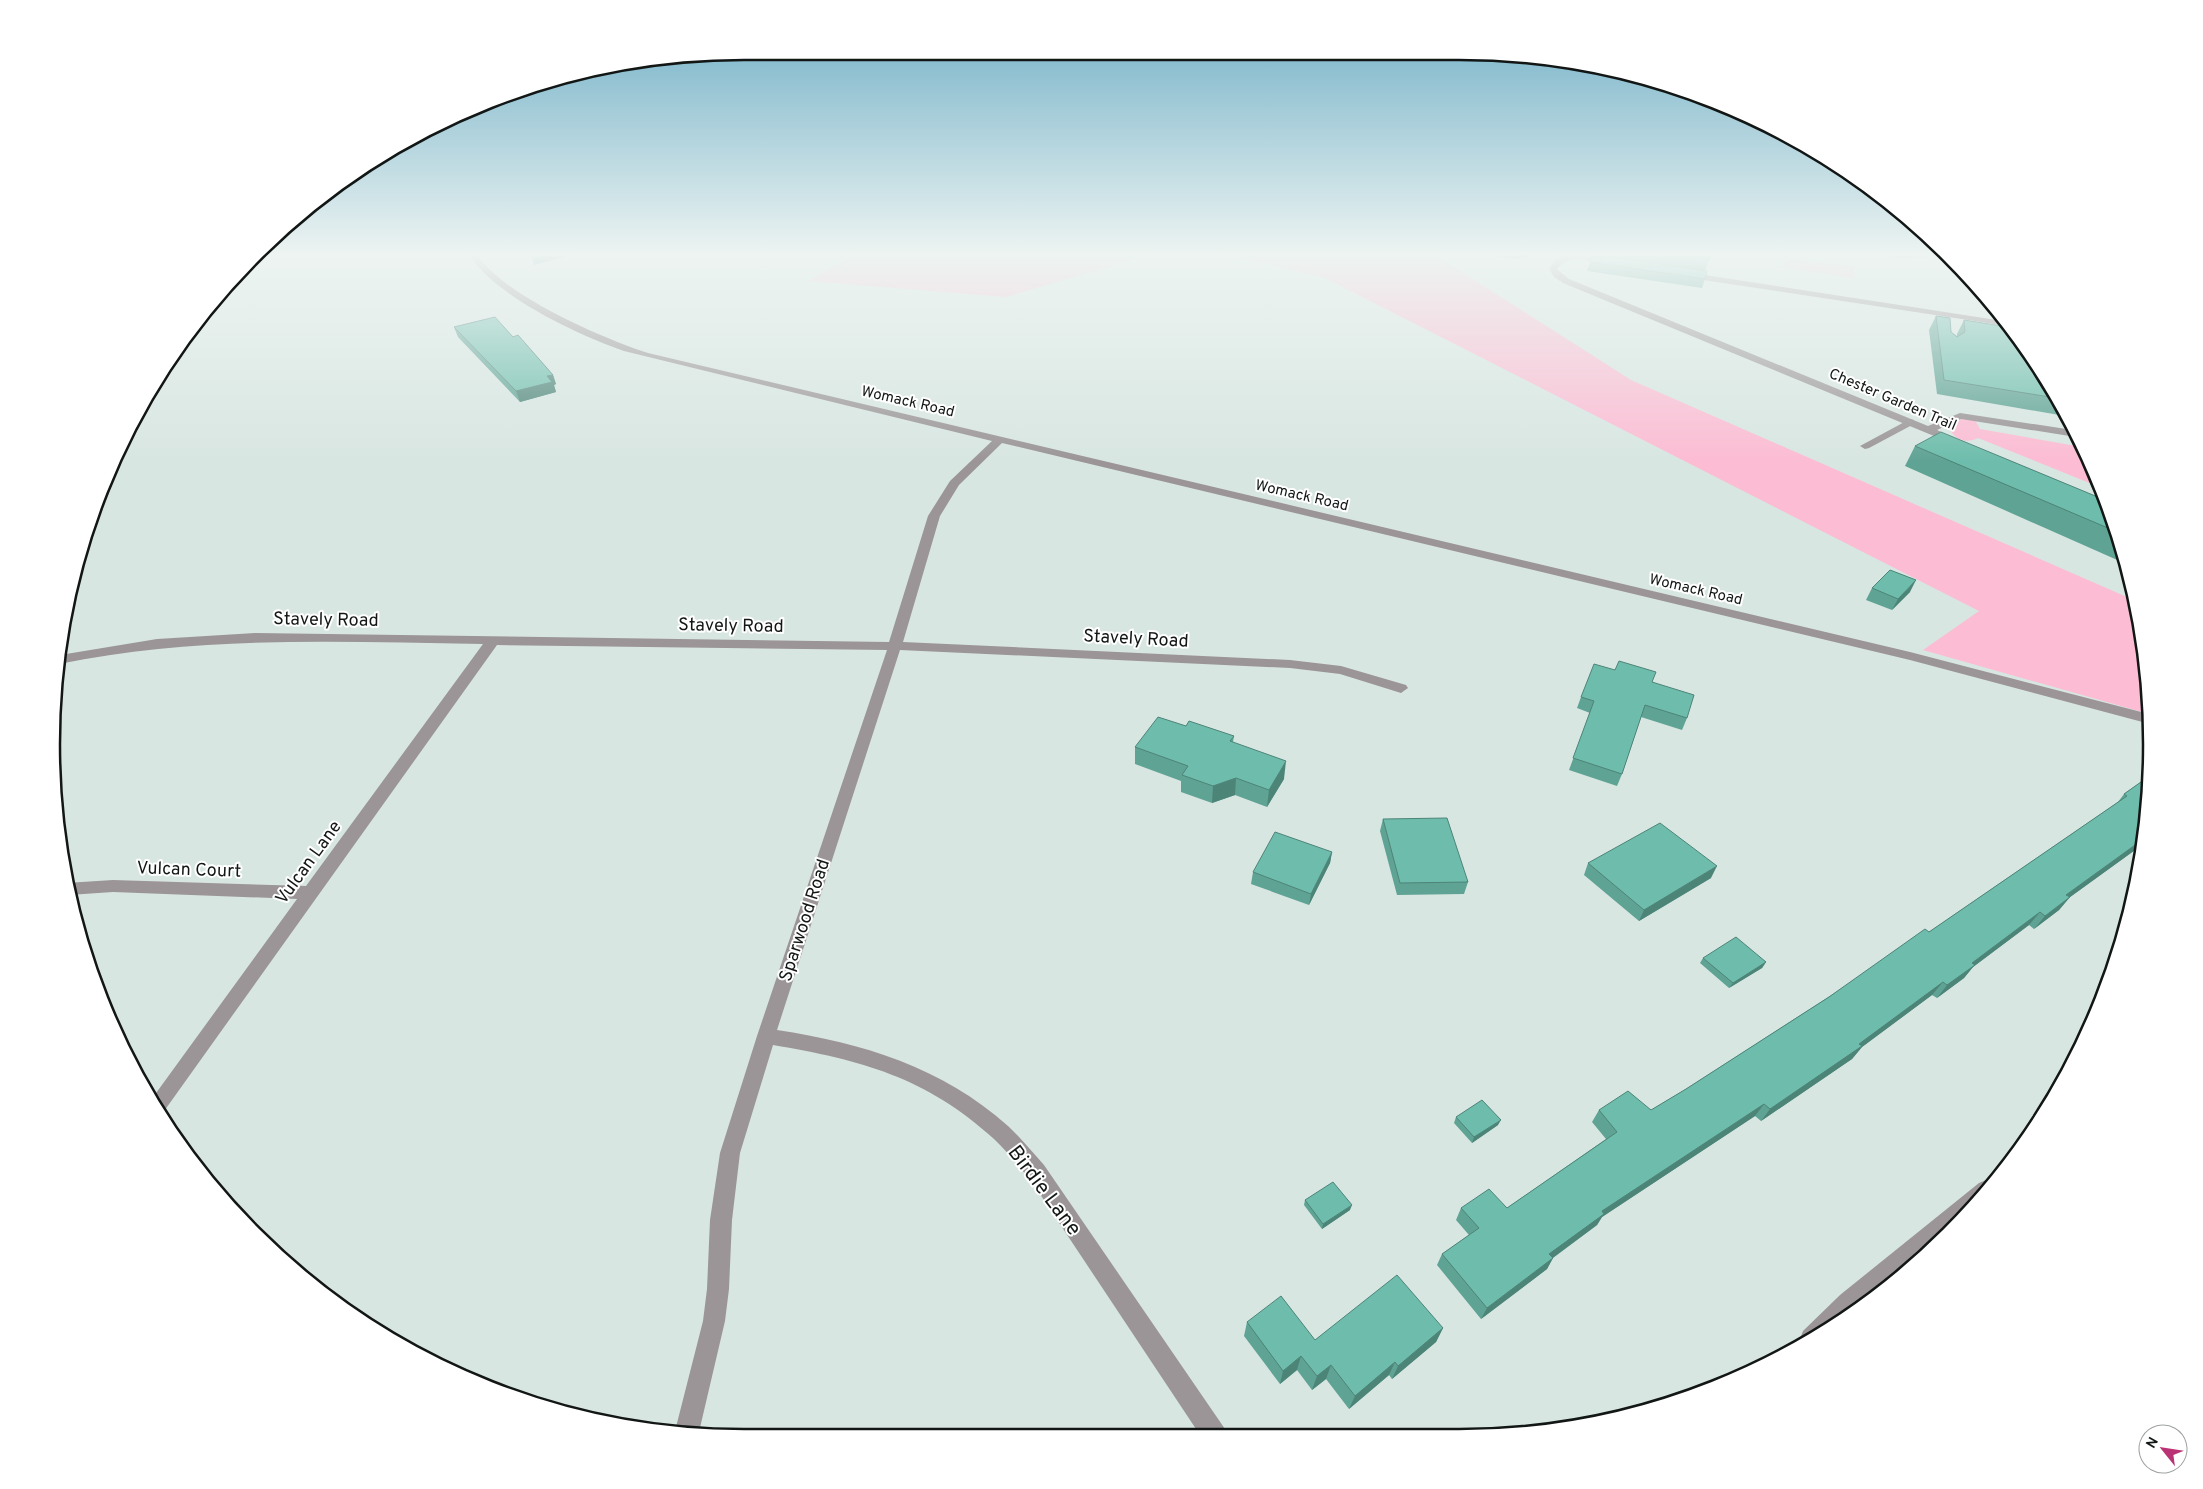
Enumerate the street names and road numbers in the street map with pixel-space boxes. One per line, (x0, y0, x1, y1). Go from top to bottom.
street label: Chester Garden Trail (1826, 365, 1959, 436)
street label: Womack Road (859, 382, 956, 422)
street label: Womack Road (1253, 476, 1350, 516)
street label: Womack Road (1647, 570, 1744, 610)
street label: Stavely Road (273, 608, 379, 633)
street label: Stavely Road (678, 614, 784, 639)
street label: Stavely Road (1083, 625, 1189, 654)
street label: Vulcan Lane (271, 816, 347, 909)
street label: Sparwood Road (775, 856, 836, 985)
street label: Vulcan Court (136, 857, 242, 884)
street label: Birdie Lane (1001, 1140, 1087, 1242)

